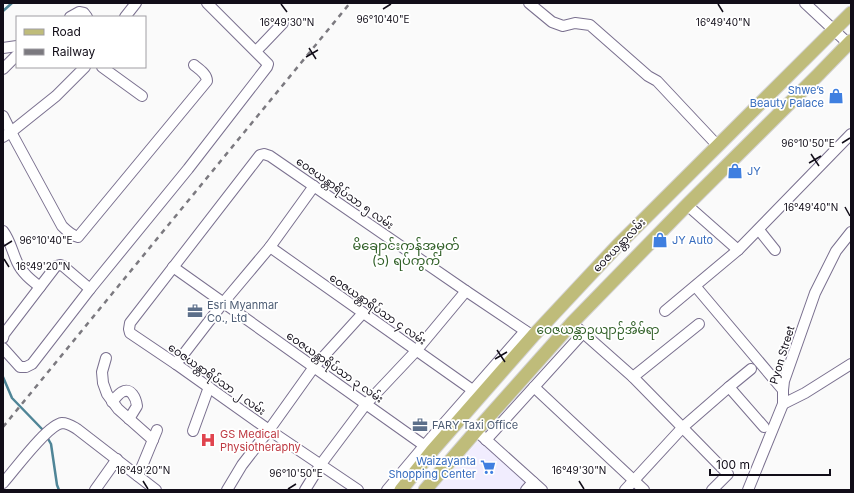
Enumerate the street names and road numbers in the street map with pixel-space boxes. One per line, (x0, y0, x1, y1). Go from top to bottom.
street label: ဝေဇယန္တာရိပ်သာ ၅ လမ်း (292, 154, 397, 234)
street label: ဝေဇယန္တာလမ်း (590, 215, 650, 276)
street label: ဝေဇယန္တာရိပ်သာ ၄ လမ်း (326, 270, 429, 349)
street label: Pyon Street (767, 324, 798, 386)
street label: ဝေဇယန္တာရိပ်သာ ၃ လမ်း (283, 328, 386, 407)
street label: ဝေဇယန္တာရိပ်သာ ၂ လမ်း (164, 340, 269, 420)

